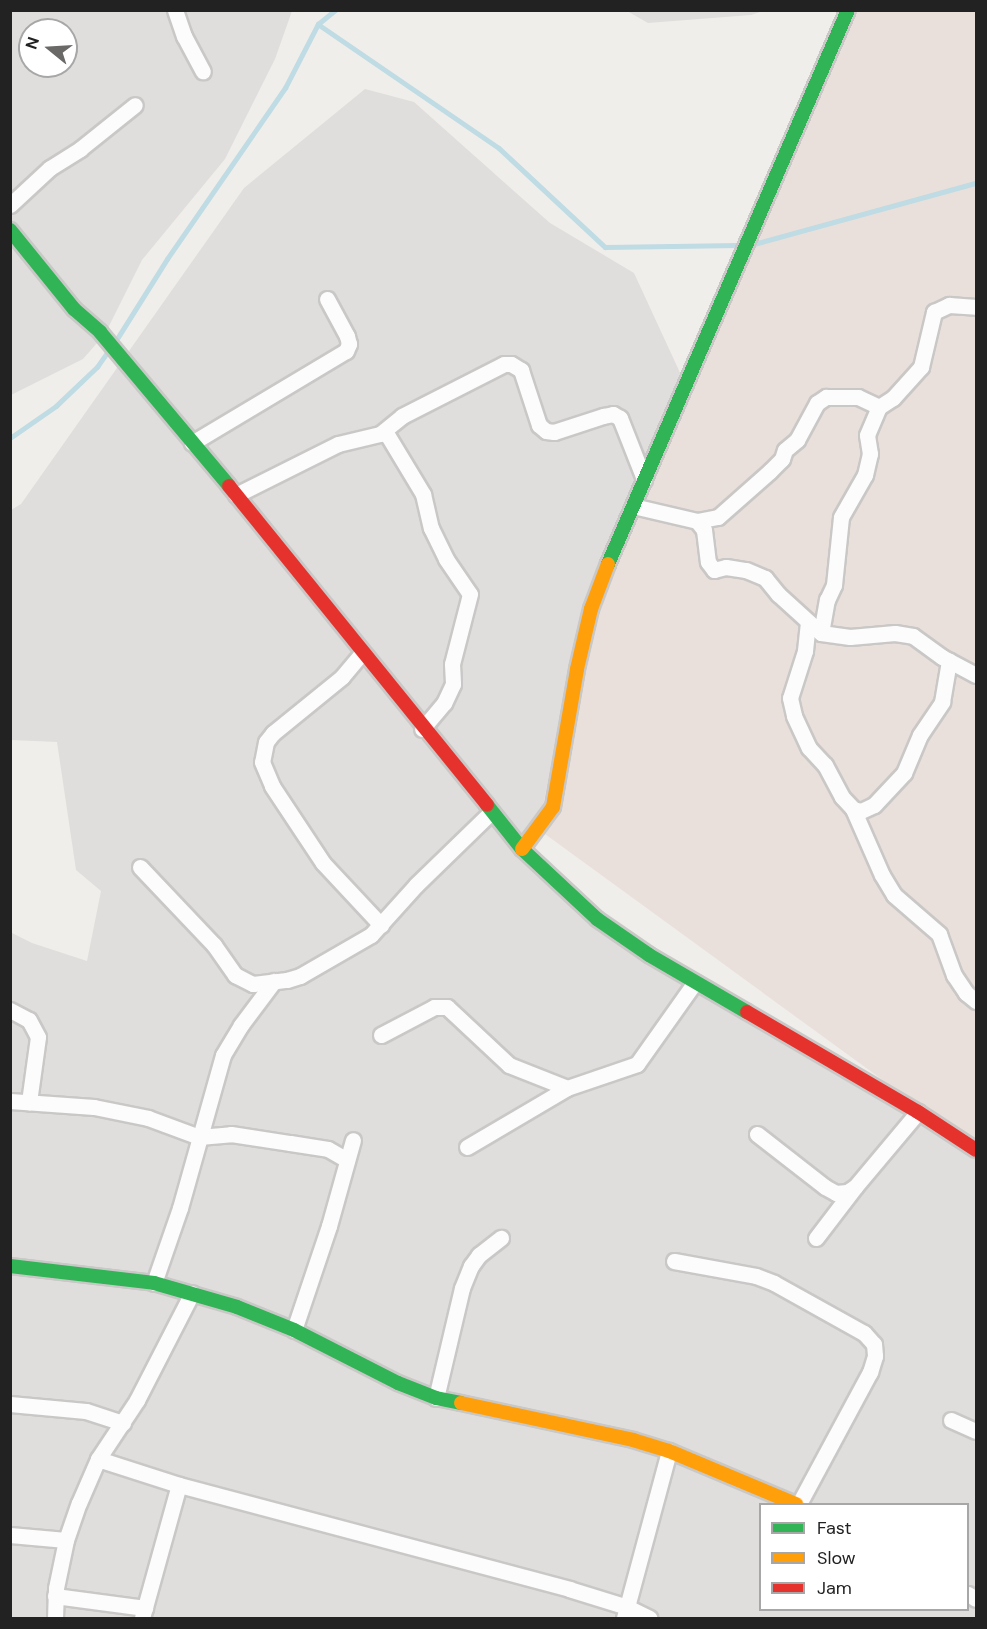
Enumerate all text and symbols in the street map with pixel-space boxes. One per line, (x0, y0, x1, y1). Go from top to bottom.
north arrow (18, 18, 78, 78)
text: N (21, 34, 44, 52)
legend (759, 1503, 969, 1611)
text: Fast (817, 1516, 852, 1540)
text: Slow (817, 1546, 856, 1570)
text: Jam (817, 1576, 852, 1600)

